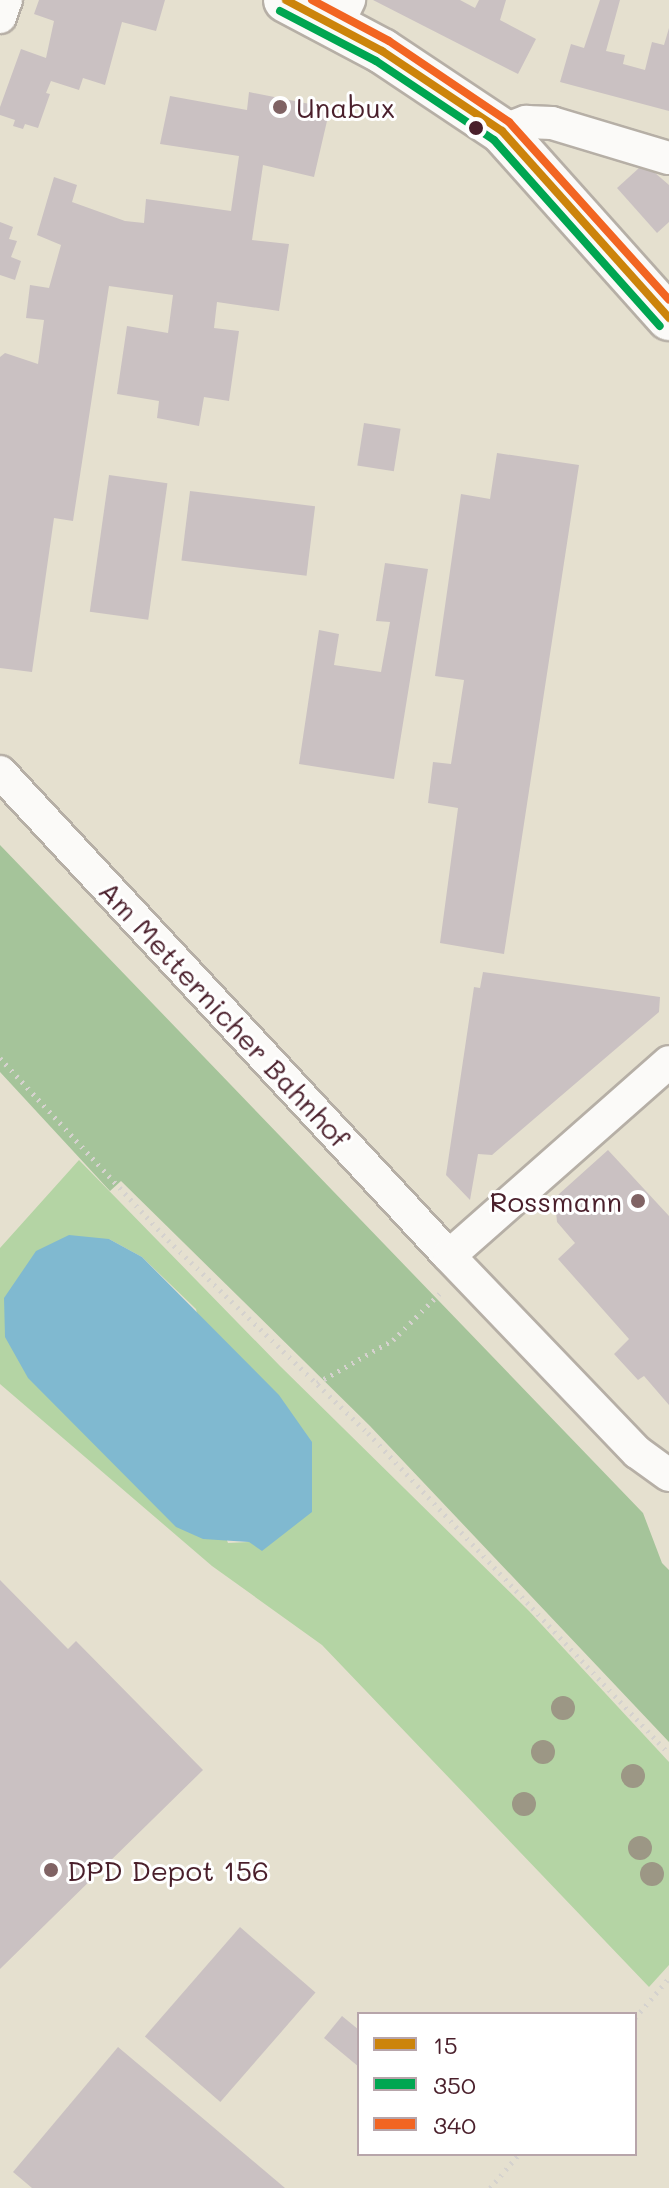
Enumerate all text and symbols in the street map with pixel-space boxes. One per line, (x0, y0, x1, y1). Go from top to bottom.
place label: Unabux (296, 90, 395, 124)
marker: Unabux (271, 98, 289, 116)
unlabelled marker (468, 120, 484, 136)
street label: Am Metternicher Bahnhof (93, 874, 357, 1154)
place label: Rossmann (489, 1184, 622, 1218)
marker: Rossmann (629, 1192, 647, 1210)
place label: DPD Depot 156 (67, 1853, 269, 1887)
marker: DPD Depot 156 (42, 1861, 60, 1879)
legend (357, 2012, 637, 2156)
text: 15 (433, 2029, 458, 2060)
text: 350 (433, 2069, 476, 2100)
text: 340 (433, 2109, 476, 2140)

